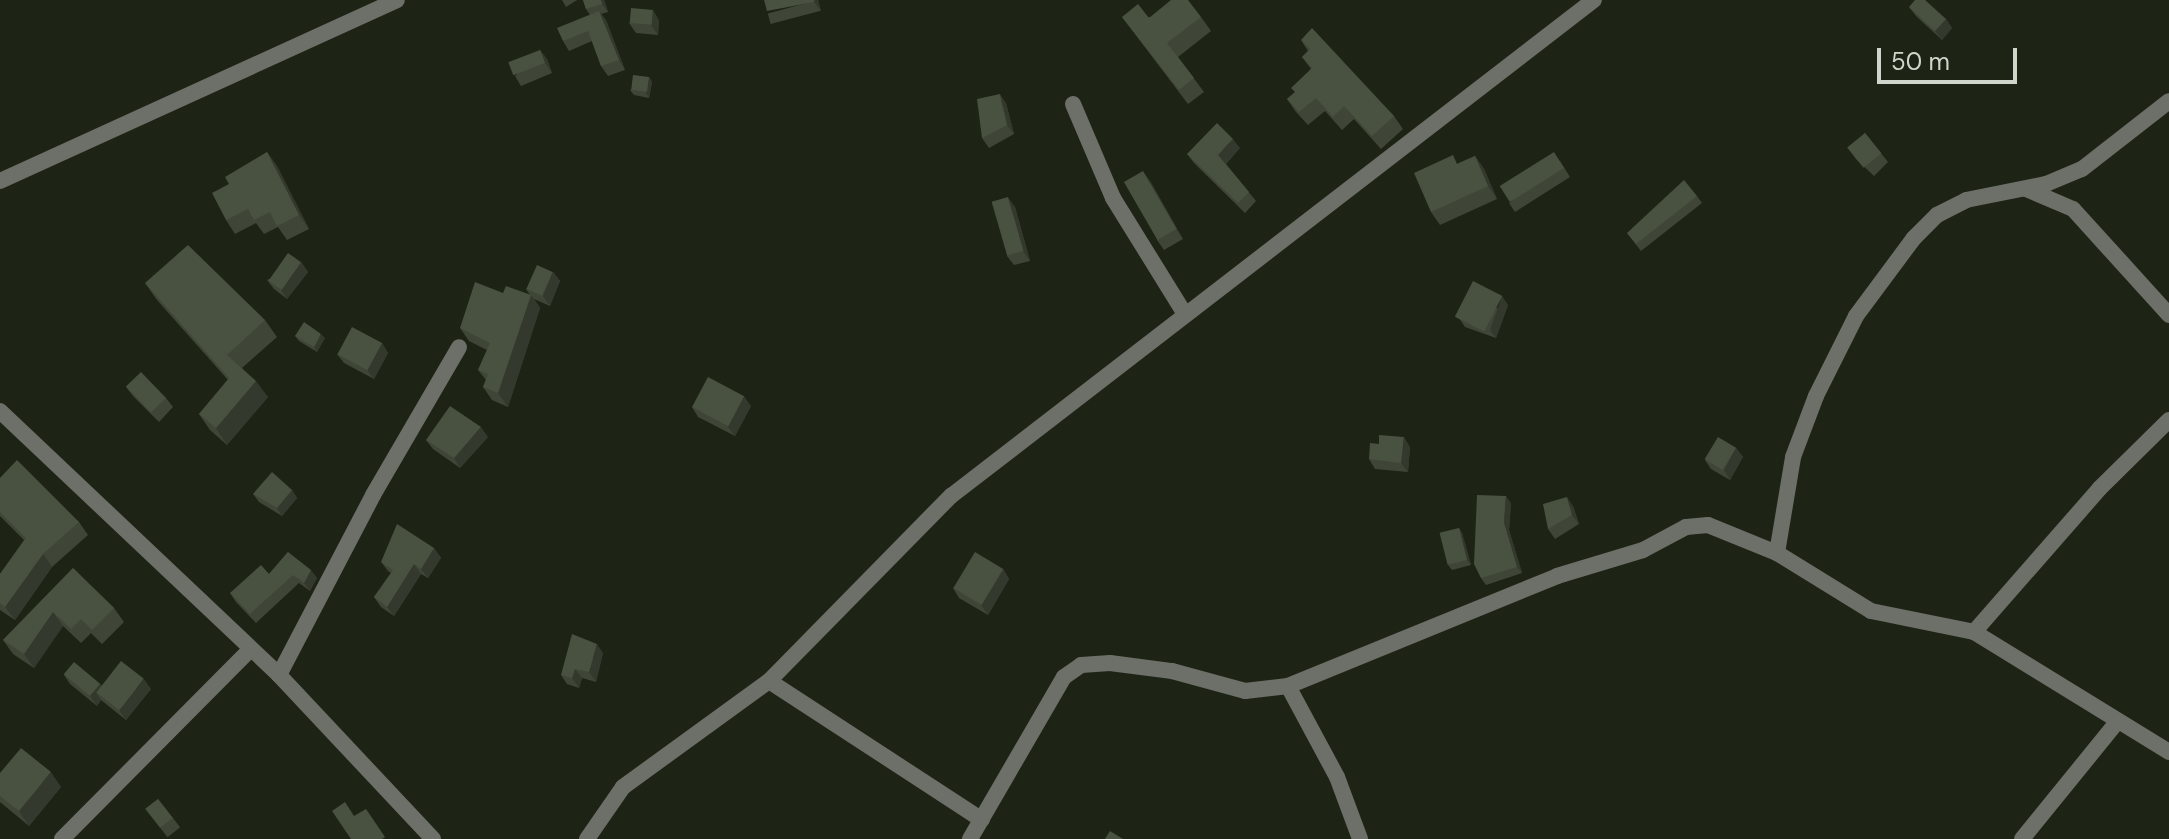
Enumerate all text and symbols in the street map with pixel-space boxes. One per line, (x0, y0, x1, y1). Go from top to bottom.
scale bar (1881, 32, 2021, 82)
text: 50 m (1891, 46, 1950, 77)

